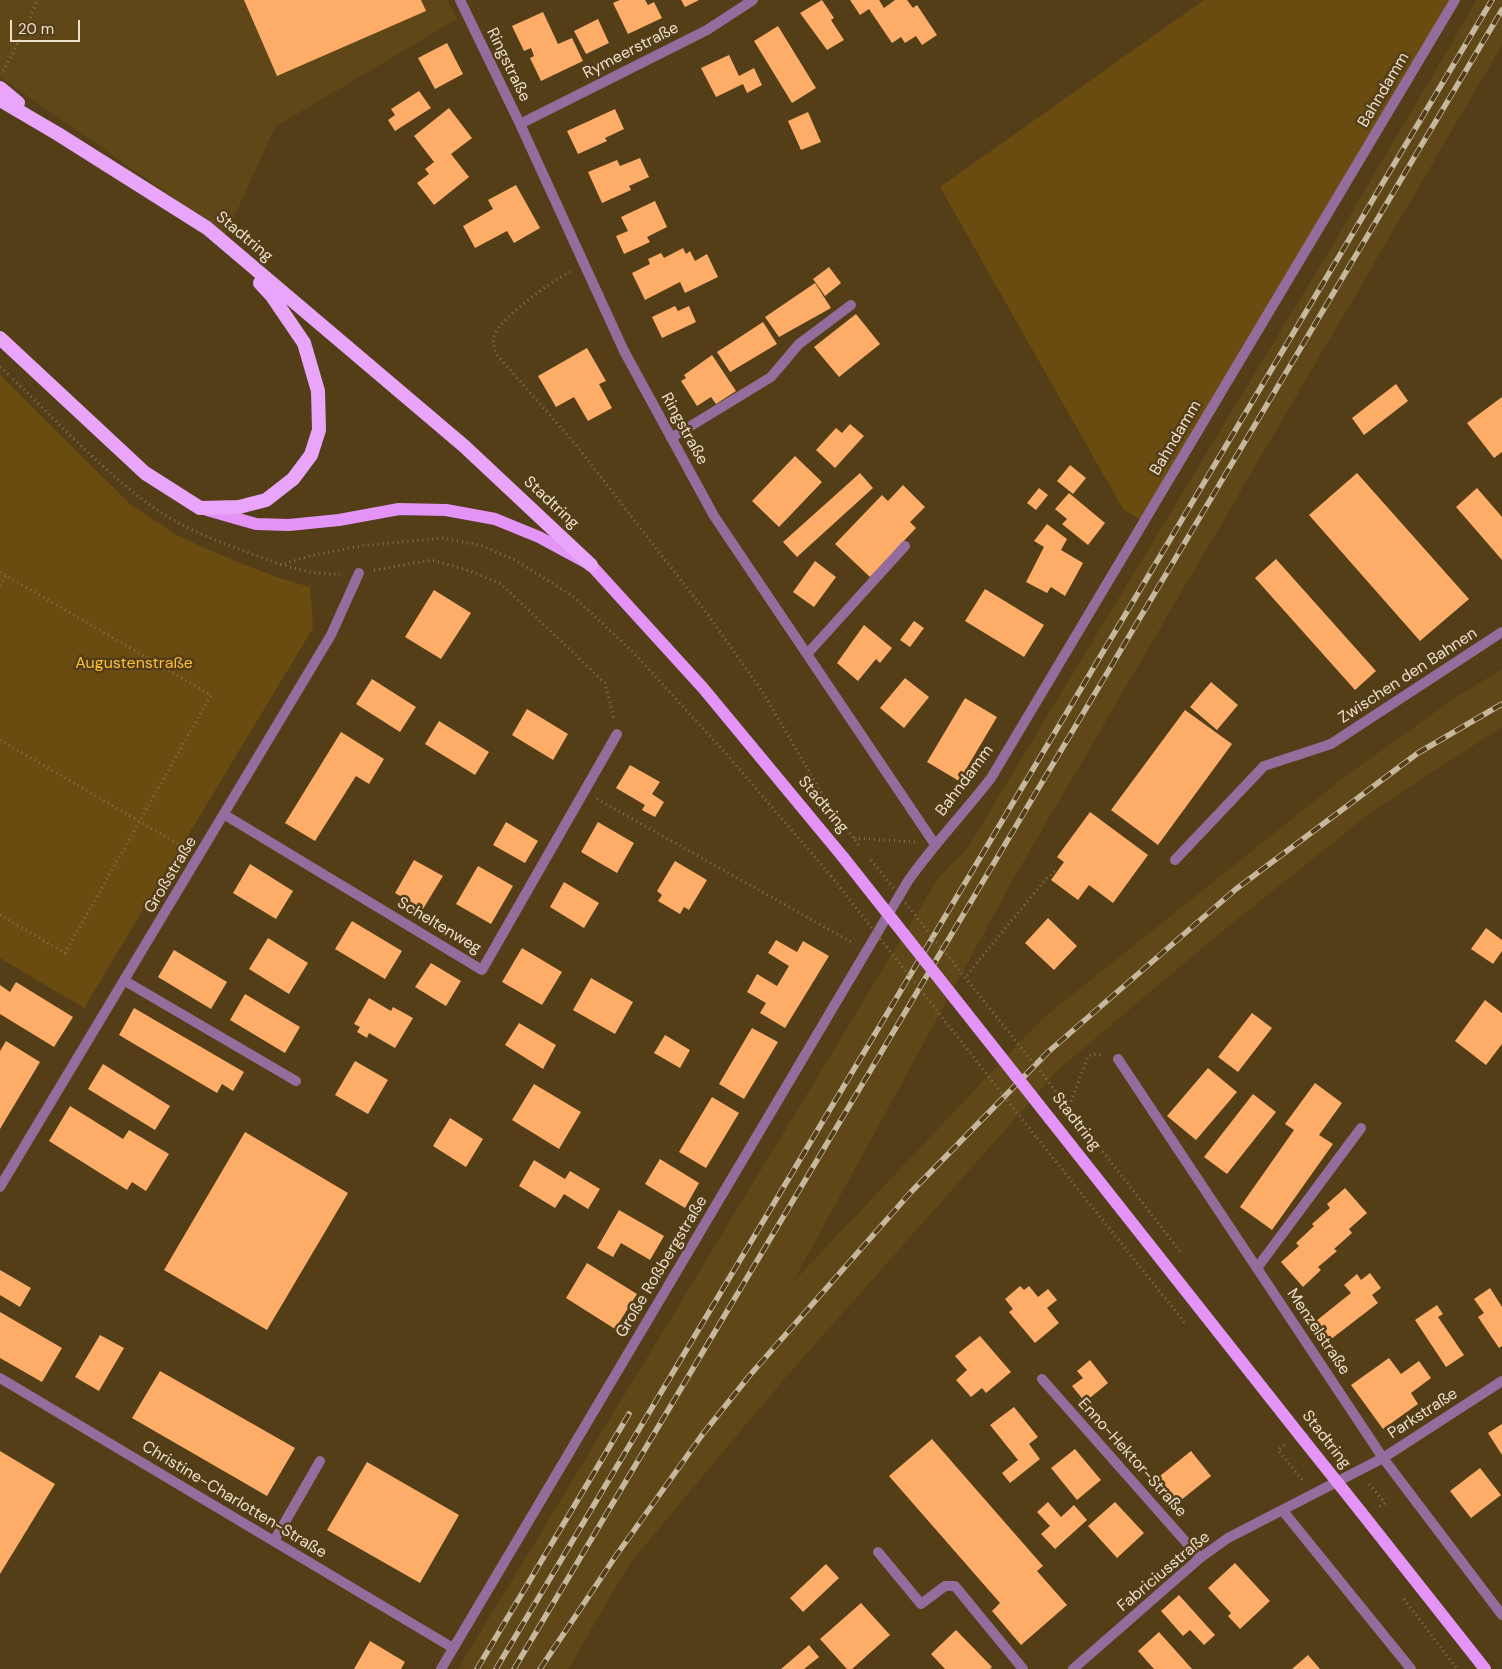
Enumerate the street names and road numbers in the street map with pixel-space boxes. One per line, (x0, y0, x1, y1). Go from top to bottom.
street label: Rymeerstraße (580, 19, 682, 83)
street label: Ringstraße (482, 25, 534, 105)
street label: Bahndamm (1354, 49, 1414, 131)
street label: Stadtring (212, 208, 276, 266)
street label: Ringstraße (656, 390, 712, 468)
street label: Bahndamm (1146, 397, 1206, 479)
street label: Stadtring (519, 473, 583, 533)
street label: Zwischen den Bahnen (1335, 624, 1481, 728)
street label: Bahndamm (932, 742, 998, 820)
street label: Stadtring (794, 773, 852, 837)
street label: Großstraße (141, 833, 201, 917)
street label: Scheltenweg (394, 893, 484, 959)
street label: Stadtring (1047, 1089, 1105, 1155)
street label: Große Roßbergstraße (612, 1193, 712, 1341)
street label: Menzelstraße (1282, 1285, 1354, 1379)
street label: Parkstraße (1385, 1384, 1461, 1444)
street label: Enno-Hektor-Straße (1074, 1395, 1190, 1521)
street label: Stadtring (1297, 1407, 1355, 1473)
street label: Christine-Charlotten-Straße (138, 1437, 330, 1563)
street label: Fabriciusstraße (1114, 1528, 1214, 1616)

